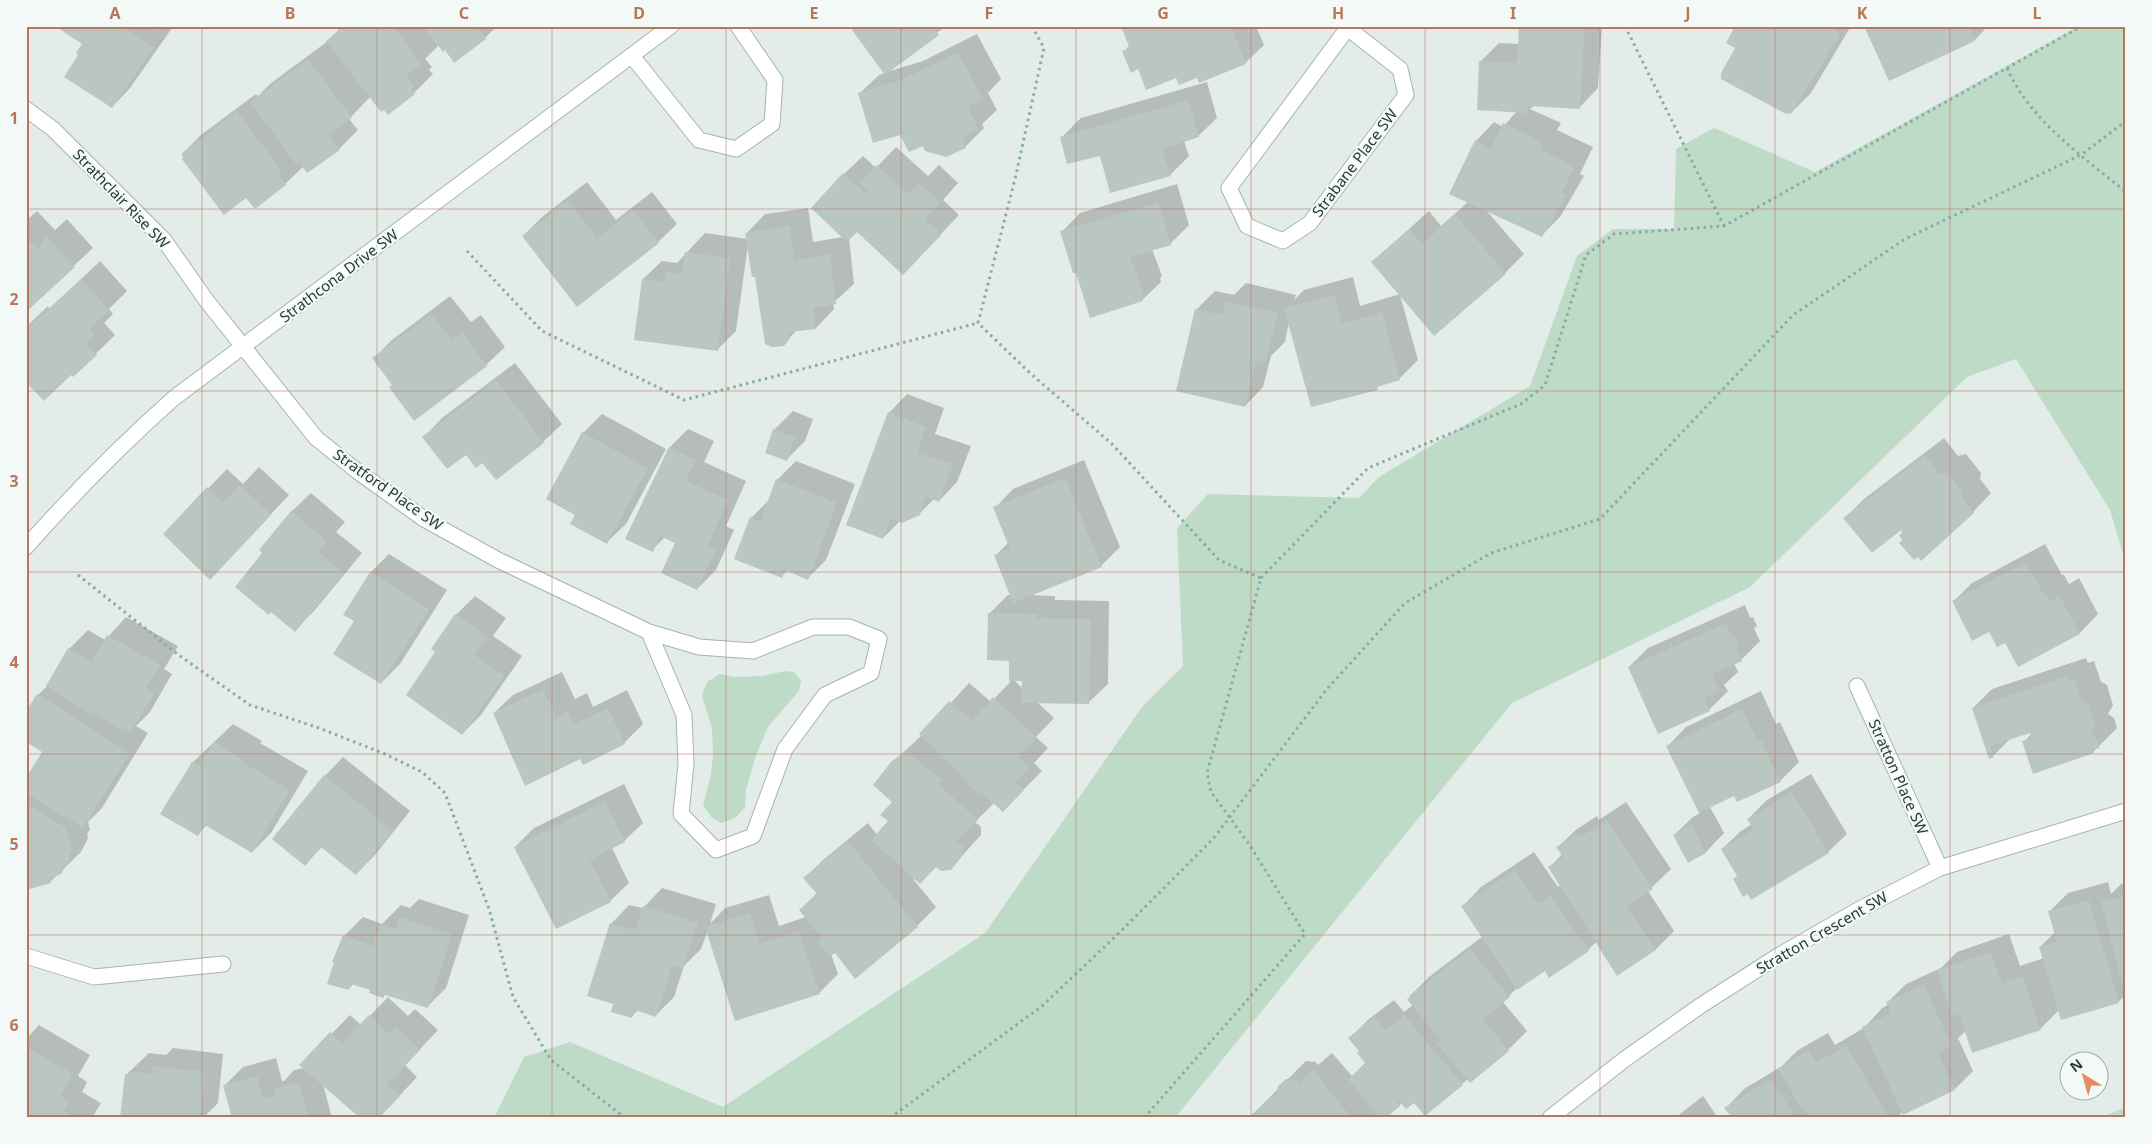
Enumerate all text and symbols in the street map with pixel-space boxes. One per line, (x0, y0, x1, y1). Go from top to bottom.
text: A (109, 2, 121, 24)
text: B (285, 2, 295, 24)
text: C (459, 2, 469, 24)
text: D (633, 2, 645, 24)
text: E (810, 2, 819, 24)
text: F (985, 2, 993, 24)
text: G (1157, 2, 1169, 24)
text: H (1332, 2, 1344, 24)
text: I (1510, 2, 1516, 24)
text: J (1683, 2, 1691, 24)
text: K (1857, 2, 1868, 24)
text: L (2033, 2, 2042, 24)
street label: Strabane Place SW (1307, 104, 1401, 220)
text: 1 (9, 107, 19, 129)
street label: Strathclair Rise SW (69, 144, 174, 252)
street label: Strathcona Drive SW (275, 224, 402, 326)
text: 2 (9, 288, 19, 310)
street label: Stratford Place SW (330, 444, 447, 535)
text: 3 (9, 470, 19, 492)
text: 4 (9, 651, 19, 673)
street label: Stratton Place SW (1865, 716, 1933, 837)
text: 5 (9, 833, 19, 855)
street label: Stratton Crescent SW (1752, 886, 1891, 978)
text: 6 (9, 1014, 19, 1036)
north arrow (2060, 1052, 2110, 1102)
text: N (2066, 1054, 2086, 1076)

